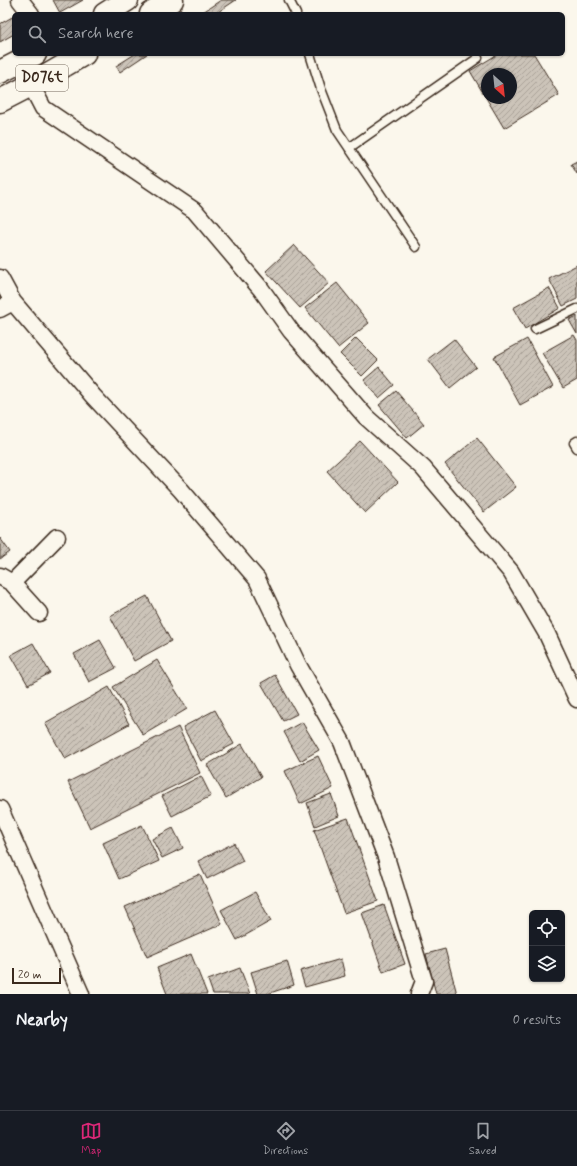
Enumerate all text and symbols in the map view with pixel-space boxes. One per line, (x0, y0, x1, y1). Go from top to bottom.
search box (12, 12, 565, 56)
icon: search (26, 23, 48, 45)
text: Search here (58, 24, 134, 44)
road number: D076t (16, 65, 68, 91)
north arrow (481, 68, 517, 104)
map controls (529, 910, 565, 982)
button: locate (529, 910, 565, 946)
button: layers (529, 946, 565, 982)
scale bar (12, 966, 61, 985)
text: 20 m (18, 968, 41, 982)
text: Nearby (16, 1009, 68, 1031)
text: 0 results (513, 1012, 561, 1029)
tab: Map (80, 1120, 102, 1158)
tab: Directions (263, 1120, 308, 1158)
tab: Saved (469, 1120, 497, 1158)

